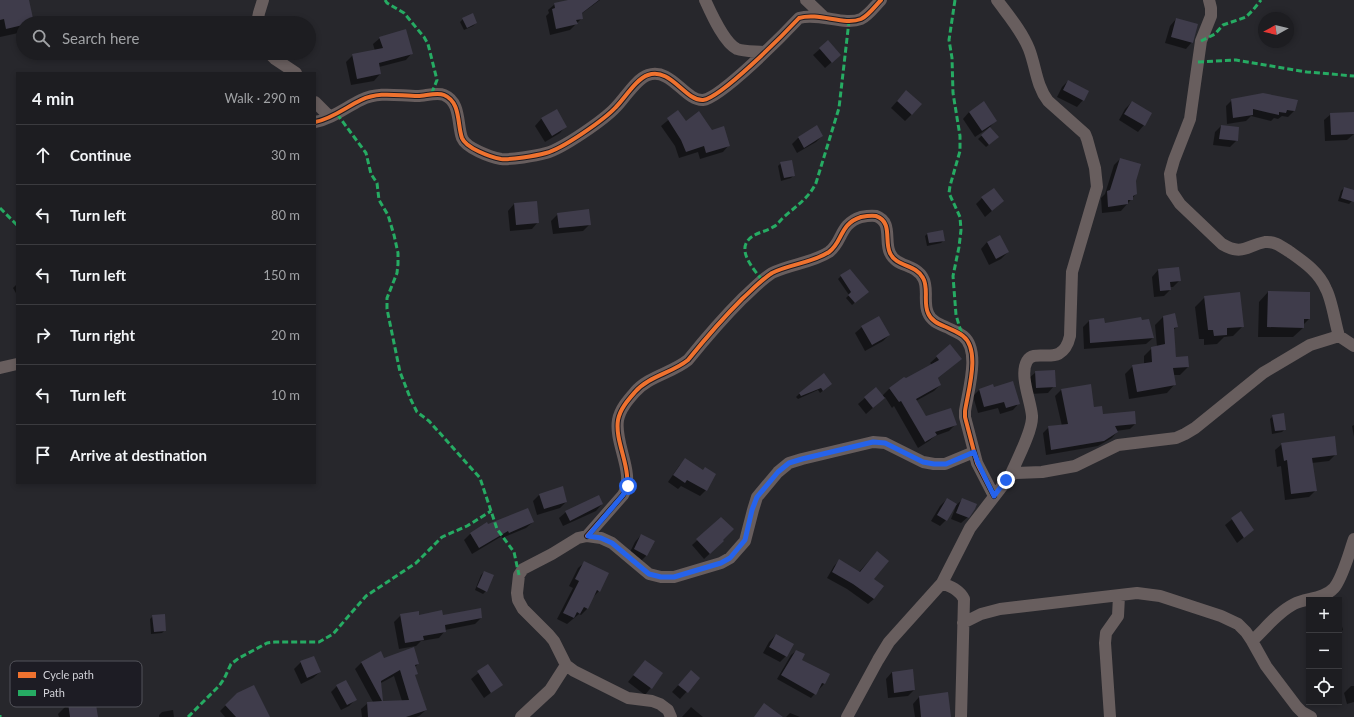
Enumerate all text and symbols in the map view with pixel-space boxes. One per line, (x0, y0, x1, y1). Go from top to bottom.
north arrow (1258, 12, 1294, 48)
search box (16, 16, 316, 60)
icon: search (30, 27, 52, 49)
text: Search here (62, 29, 139, 47)
text: 4 min (32, 88, 74, 109)
text: Walk · 290 m (224, 90, 300, 106)
icon: ahead (32, 144, 54, 166)
text: Continue (70, 146, 131, 164)
text: 30 m (271, 147, 300, 163)
icon: left (32, 204, 54, 226)
text: Turn left (70, 206, 126, 224)
text: 80 m (271, 207, 300, 223)
icon: left (32, 264, 54, 286)
text: Turn left (70, 266, 126, 284)
text: 150 m (263, 267, 300, 283)
icon: right (32, 324, 54, 346)
text: Turn right (70, 326, 135, 344)
text: 20 m (271, 327, 300, 343)
icon: left (32, 384, 54, 406)
text: Turn left (70, 386, 126, 404)
text: 10 m (271, 387, 300, 403)
icon: arrive (32, 444, 54, 466)
text: Arrive at destination (70, 446, 207, 464)
route end (997, 471, 1015, 489)
route start (619, 477, 637, 495)
map controls (1306, 597, 1342, 705)
button: + (1306, 597, 1342, 633)
button: − (1306, 633, 1342, 669)
legend (10, 661, 142, 707)
text: Cycle path (43, 668, 94, 681)
button: locate (1306, 669, 1342, 705)
text: Path (43, 686, 65, 699)

